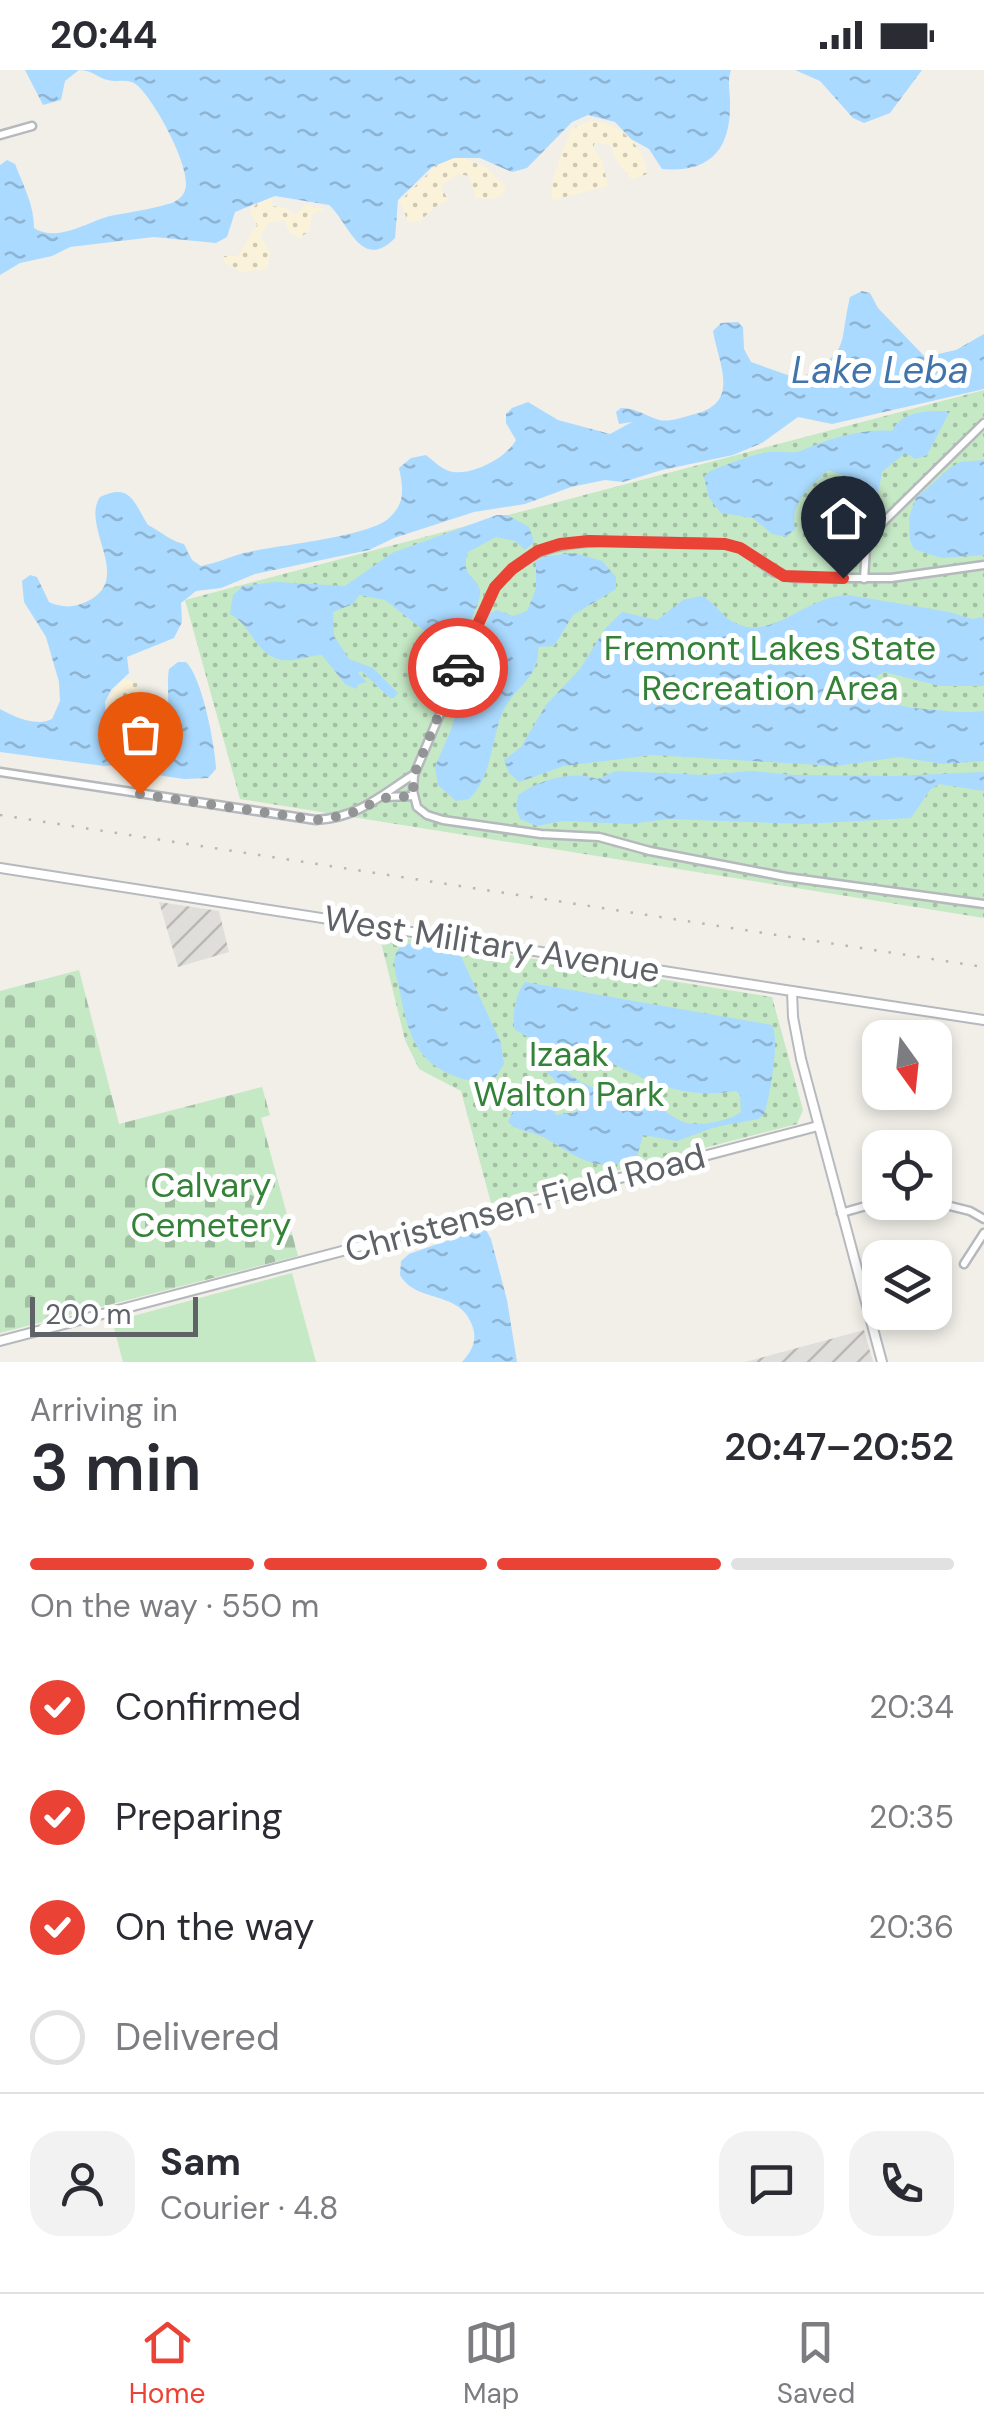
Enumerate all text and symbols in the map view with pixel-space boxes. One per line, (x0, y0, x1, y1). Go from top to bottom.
text: 20:44 (50, 10, 158, 60)
water label: Lake Leba (791, 345, 969, 395)
pin (801, 476, 886, 579)
icon: home (816, 491, 871, 546)
courier (408, 618, 508, 718)
park label: Fremont Lakes State Recreation Area (604, 625, 936, 711)
icon: car (431, 641, 486, 696)
pin (98, 692, 183, 795)
icon: bag (113, 707, 168, 762)
street label: West Military Avenue (321, 895, 663, 993)
north arrow (862, 1020, 952, 1110)
map controls (862, 1020, 952, 1330)
park label: Izaak Walton Park (473, 1031, 665, 1117)
button: locate (862, 1130, 952, 1220)
street label: Christensen Field Road (340, 1133, 710, 1273)
park label: Calvary Cemetery (131, 1162, 291, 1248)
button: layers (862, 1240, 952, 1330)
scale bar (30, 1292, 198, 1336)
text: 200 m (45, 1296, 132, 1333)
text: Arriving in (30, 1389, 178, 1431)
text: 20:47–20:52 (724, 1422, 954, 1472)
text: 3 min (30, 1426, 201, 1510)
text: On the way · 550 m (30, 1585, 319, 1627)
icon: check (30, 1680, 85, 1735)
text: Confirmed (115, 1682, 301, 1732)
text: 20:34 (869, 1686, 954, 1728)
icon: check (30, 1790, 85, 1845)
text: Preparing (115, 1792, 283, 1842)
text: 20:35 (869, 1796, 954, 1838)
icon: check (30, 1900, 85, 1955)
text: On the way (115, 1902, 314, 1952)
text: 20:36 (869, 1906, 954, 1948)
text: Delivered (115, 2012, 280, 2062)
button: person (30, 2131, 135, 2236)
button: chat (719, 2131, 824, 2236)
button: phone (849, 2131, 954, 2236)
text: Sam (160, 2137, 241, 2187)
text: Courier · 4.8 (160, 2187, 338, 2229)
tab: Home (129, 2315, 205, 2412)
tab: Map (463, 2315, 519, 2412)
tab: Saved (777, 2315, 855, 2412)

